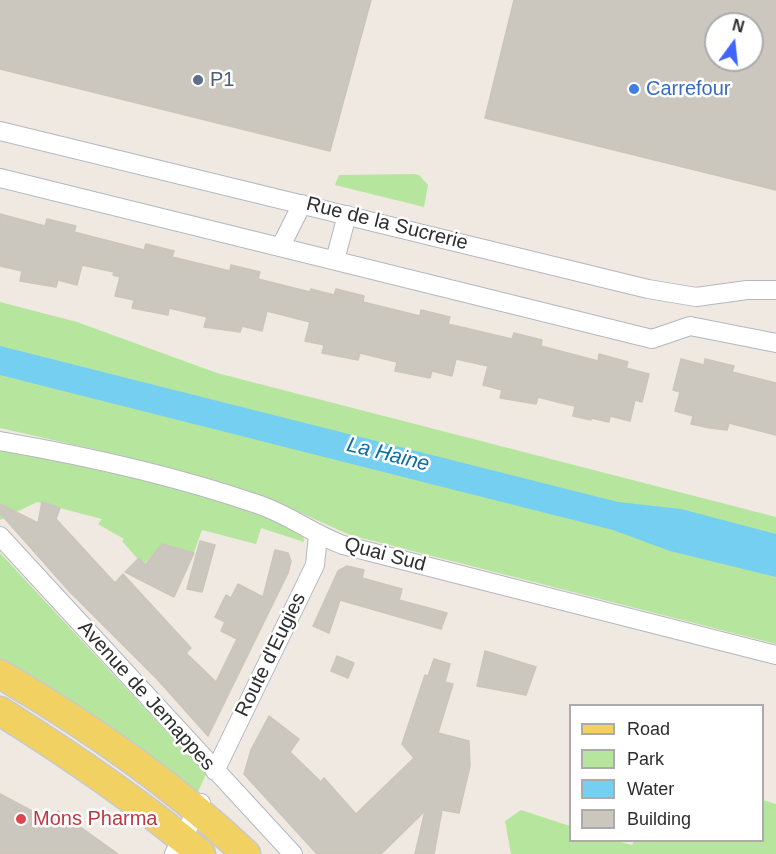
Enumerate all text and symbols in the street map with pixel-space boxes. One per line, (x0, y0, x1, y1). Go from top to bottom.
north arrow (704, 12, 764, 72)
text: N (730, 16, 746, 36)
place label: P1 (210, 68, 234, 92)
marker: P1 (191, 73, 205, 87)
place label: Carrefour (646, 77, 730, 101)
marker: Carrefour (627, 82, 641, 96)
street label: Rue de la Sucrerie (304, 192, 470, 256)
water label: La Haine (344, 433, 432, 477)
street label: Quai Sud (342, 533, 428, 577)
street label: Route d'Eugies (231, 589, 311, 721)
street label: Avenue de Jemappes (72, 616, 220, 776)
legend (569, 704, 764, 842)
text: Road (627, 719, 670, 739)
text: Park (627, 749, 664, 769)
text: Water (627, 779, 674, 799)
place label: Mons Pharma (33, 807, 157, 831)
text: Building (627, 809, 691, 829)
marker: Mons Pharma (14, 812, 28, 826)

